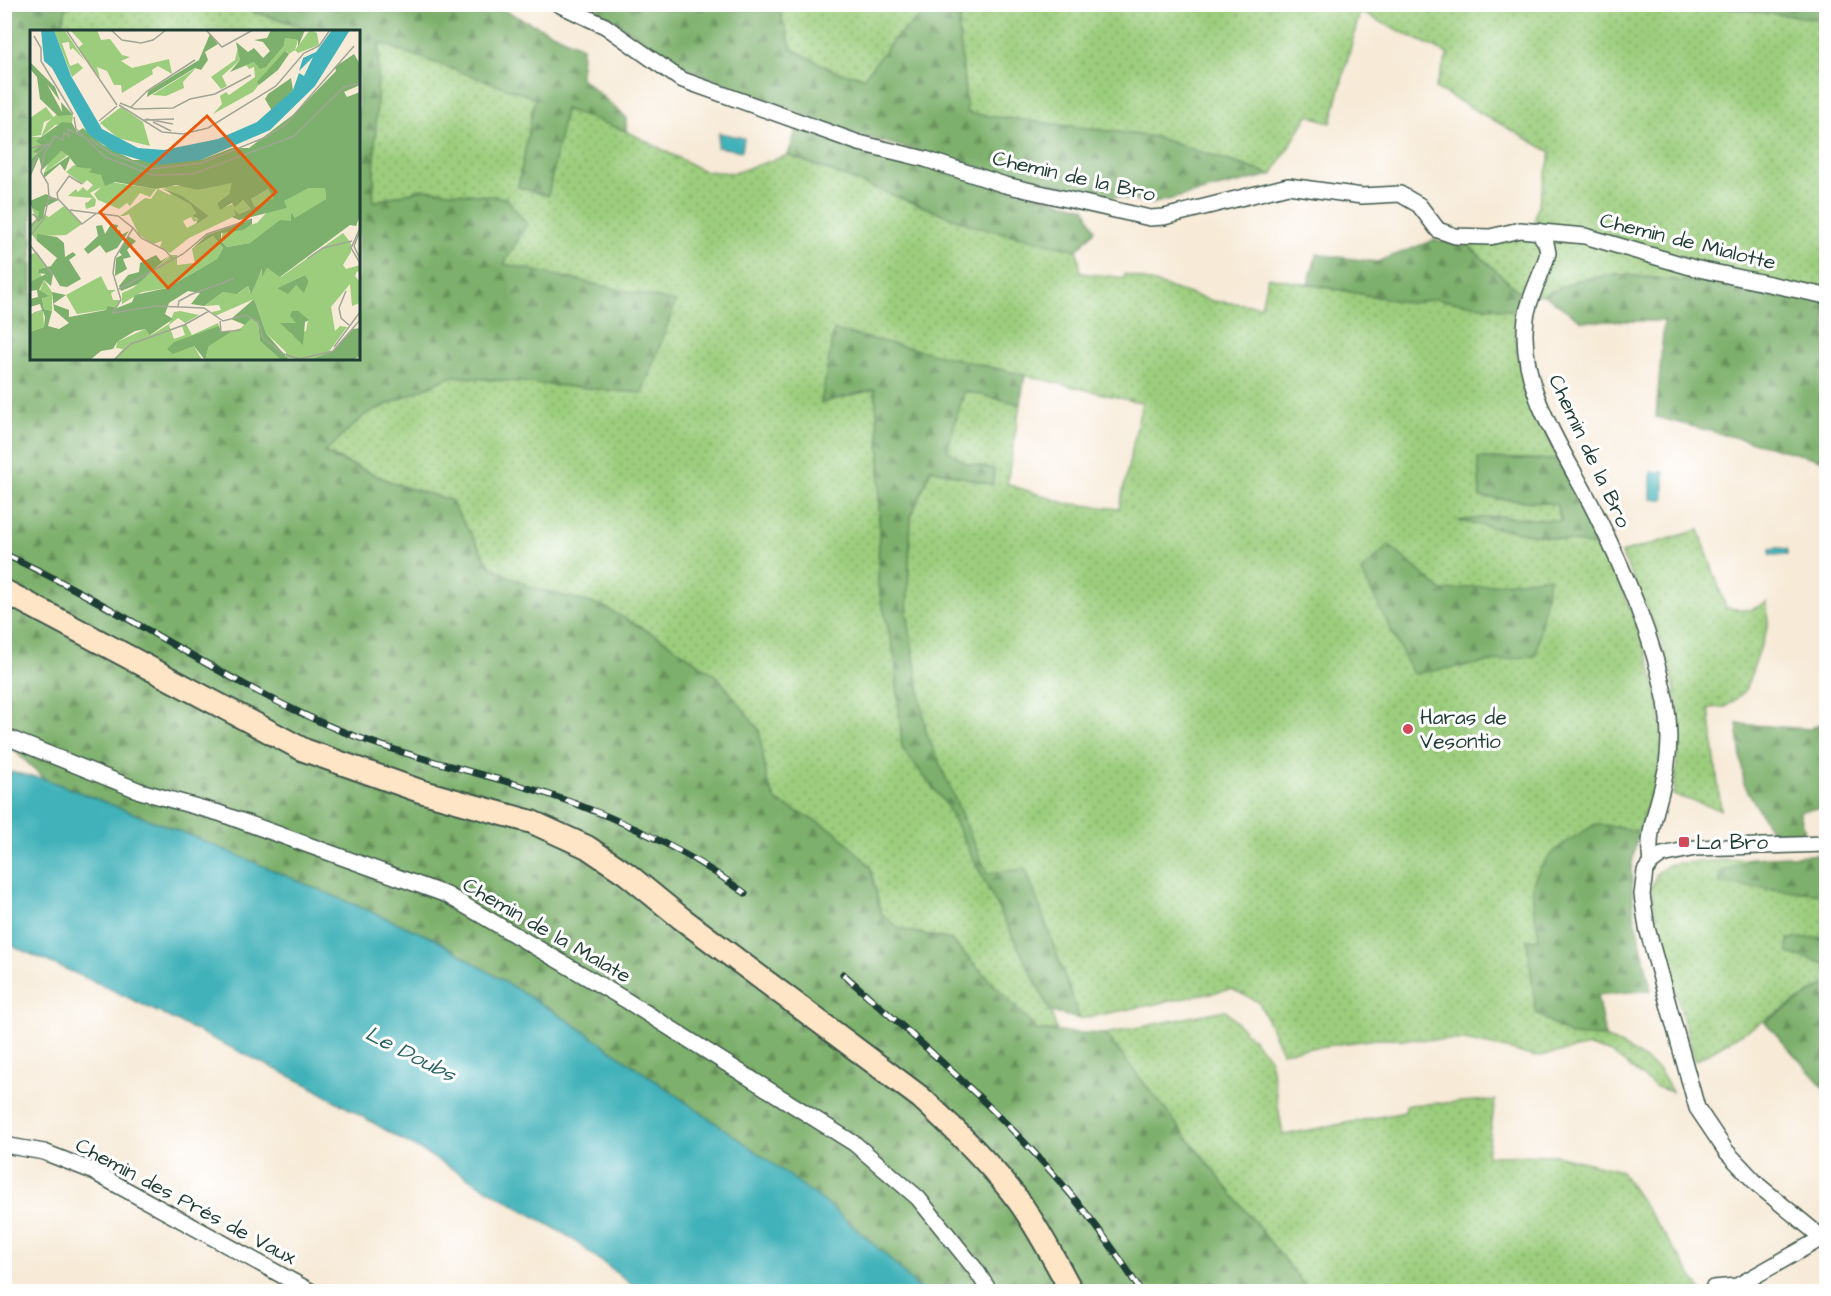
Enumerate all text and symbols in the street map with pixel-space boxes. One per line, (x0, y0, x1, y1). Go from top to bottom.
inset map (30, 30, 360, 360)
street label: Chemin de la Bro (990, 144, 1158, 209)
street label: Chemin de Mialotte (1597, 206, 1779, 277)
street label: Chemin de la Bro (1541, 370, 1638, 533)
place label: Haras de Vesontio (1420, 703, 1507, 756)
marker: Haras de Vesontio (1401, 722, 1415, 736)
place label: La Bro (1696, 828, 1768, 857)
marker: La Bro (1677, 835, 1691, 849)
street label: Chemin de la Malate (457, 870, 636, 990)
water label: Le Doubs (360, 1018, 461, 1091)
street label: Chemin des Prés de Vaux (70, 1131, 301, 1272)

